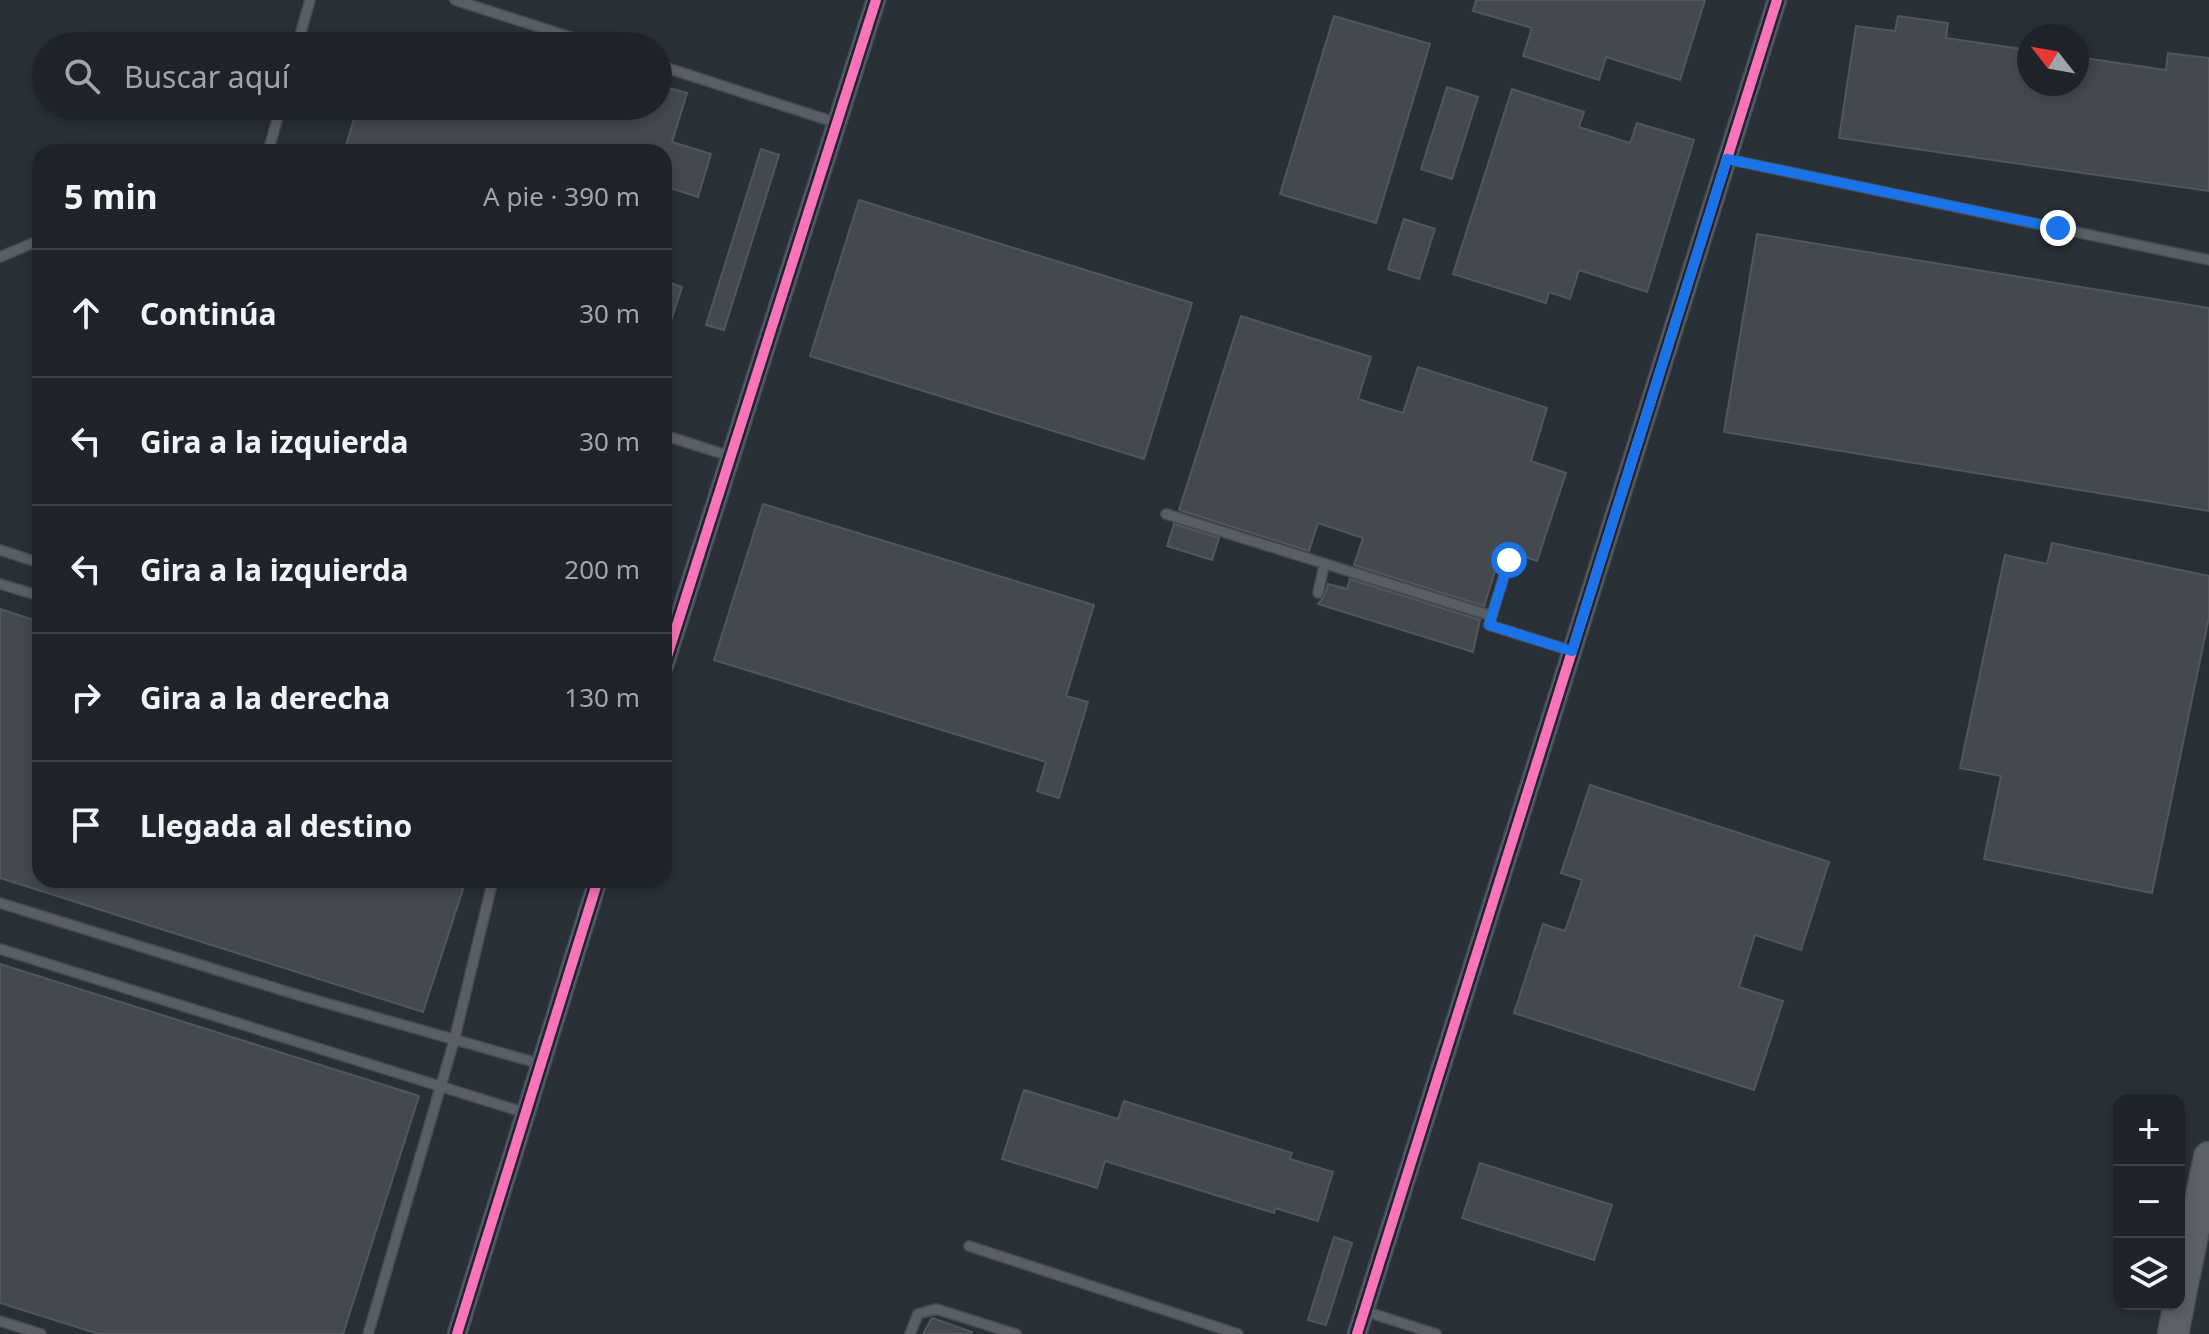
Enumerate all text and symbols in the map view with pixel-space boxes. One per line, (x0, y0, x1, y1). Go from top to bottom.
north arrow (2017, 24, 2089, 96)
search box (32, 32, 672, 120)
icon: search (60, 54, 104, 98)
text: Buscar aquí (124, 56, 289, 97)
text: 5 min (64, 173, 158, 219)
text: A pie · 390 m (483, 178, 640, 214)
route end (2040, 210, 2076, 246)
icon: ahead (64, 291, 108, 335)
text: Continúa (140, 293, 276, 334)
text: 30 m (579, 295, 640, 331)
icon: left (64, 419, 108, 463)
text: Gira a la izquierda (140, 421, 409, 462)
text: 30 m (579, 423, 640, 459)
route start (1491, 542, 1527, 578)
icon: left (64, 547, 108, 591)
text: Gira a la izquierda (140, 549, 409, 590)
text: 200 m (564, 551, 640, 587)
icon: right (64, 675, 108, 719)
text: Gira a la derecha (140, 677, 390, 718)
text: 130 m (564, 679, 640, 715)
icon: arrive (64, 803, 108, 847)
text: Llegada al destino (140, 805, 412, 846)
map controls (2113, 1094, 2185, 1310)
button: + (2113, 1094, 2185, 1166)
button: − (2113, 1166, 2185, 1238)
button: layers (2113, 1238, 2185, 1310)

